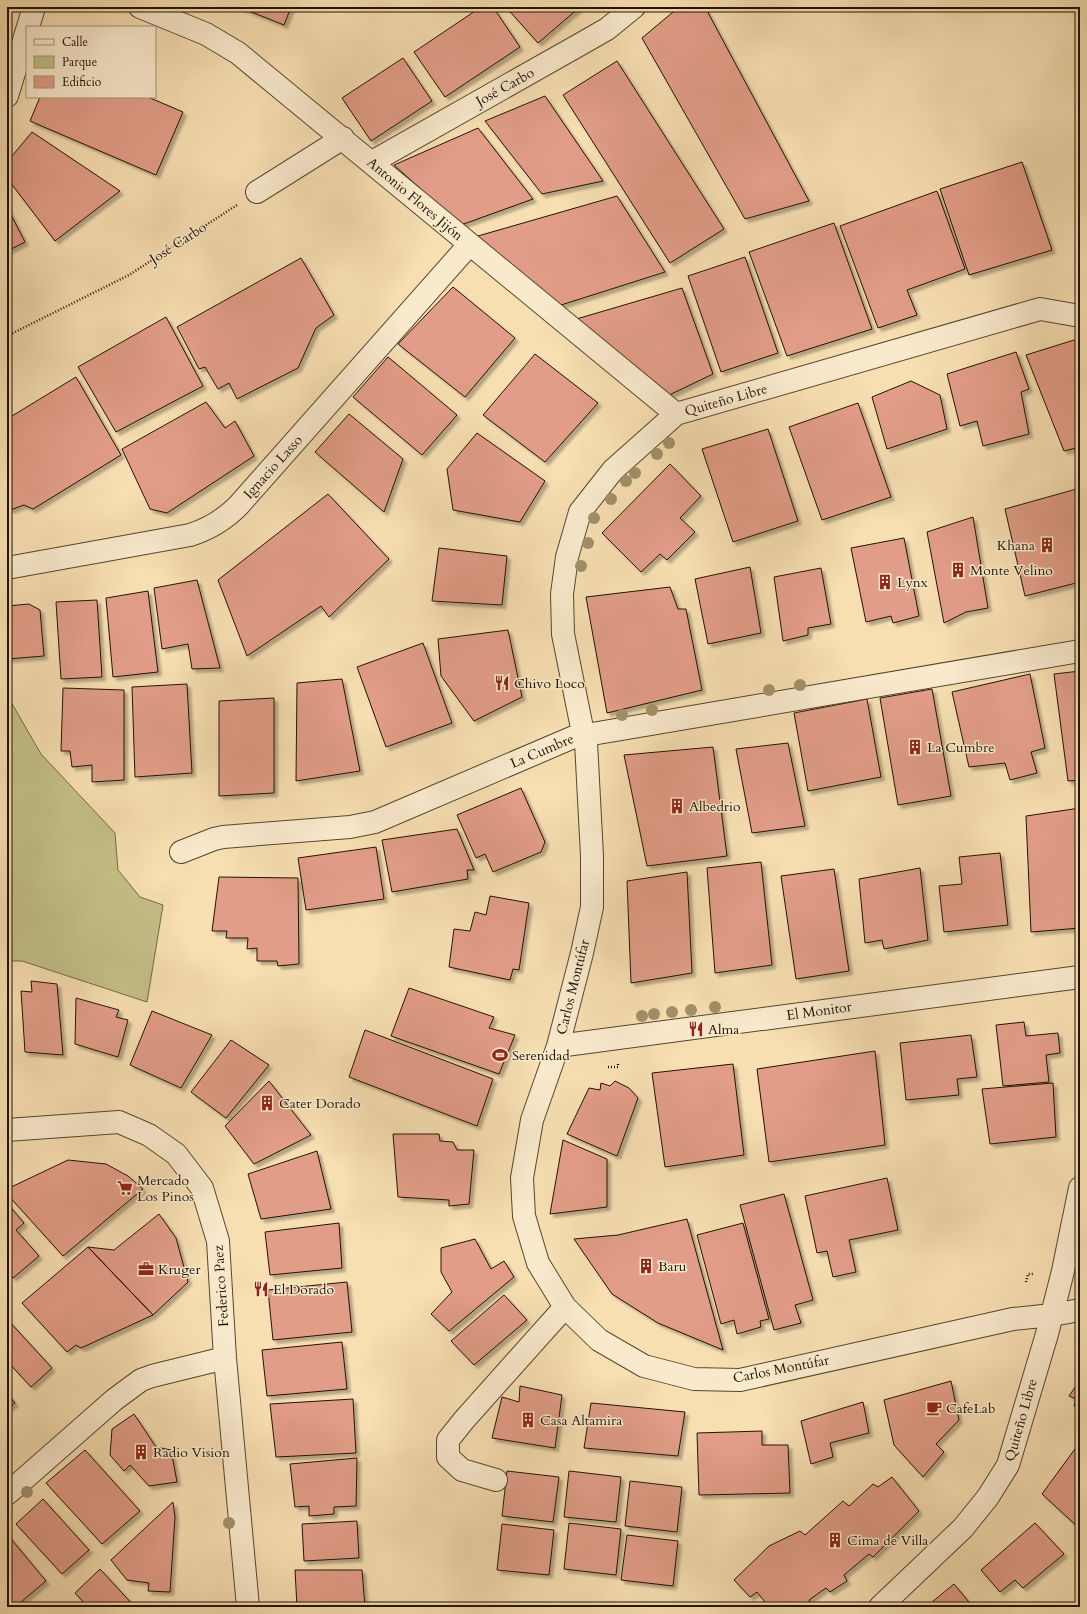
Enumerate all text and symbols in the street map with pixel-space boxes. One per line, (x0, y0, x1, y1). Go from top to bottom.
legend (26, 26, 156, 98)
text: Calle (62, 34, 88, 50)
text: Parque (62, 54, 97, 70)
street label: José Carbo (471, 63, 538, 112)
text: Edificio (62, 74, 102, 90)
street label: Antonio Flores Jijón (363, 153, 467, 245)
street label: José Carbo (144, 217, 210, 269)
street label: Quiteño Libre (682, 379, 770, 421)
street label: Ignacio Lasso (239, 431, 307, 503)
place label: Khana (997, 536, 1035, 555)
building icon: Khana (1038, 536, 1056, 554)
building icon: Monte Velino (949, 561, 967, 579)
place label: Monte Velino (970, 561, 1053, 580)
building icon: Lynx (876, 573, 894, 591)
place label: Lynx (897, 573, 928, 592)
restaurant icon: Chivo Loco (493, 674, 511, 692)
place label: Chivo Loco (514, 674, 585, 693)
street label: La Cumbre (507, 729, 577, 773)
building icon: La Cumbre (906, 738, 924, 756)
place label: La Cumbre (927, 738, 994, 757)
building icon: Albedrio (668, 797, 686, 815)
place label: Albedrio (689, 797, 741, 816)
street label: Carlos Montúfar (552, 936, 594, 1037)
street label: El Monitor (785, 997, 854, 1025)
restaurant icon: Alma (687, 1020, 705, 1038)
place label: Alma (708, 1020, 739, 1039)
sports icon: Serenidad (491, 1046, 509, 1064)
place label: Serenidad (512, 1046, 570, 1065)
building icon: Cater Dorado (258, 1094, 276, 1112)
place label: Cater Dorado (279, 1094, 361, 1113)
place label: Mercado Los Pinos (137, 1171, 194, 1206)
supermarket icon: Mercado Los Pinos (116, 1179, 134, 1197)
street label: Federico Paez (209, 1244, 233, 1327)
building icon: Baru (637, 1257, 655, 1275)
place label: Baru (658, 1257, 687, 1276)
office icon: Kruger (137, 1260, 155, 1278)
place label: Kruger (158, 1260, 201, 1279)
restaurant icon: El Dorado (252, 1280, 270, 1298)
place label: El Dorado (273, 1280, 335, 1299)
street label: Carlos Montúfar (731, 1350, 832, 1388)
street label: Quiteño Libre (1000, 1376, 1042, 1464)
cafe icon: CafeLab (925, 1399, 943, 1417)
place label: CafeLab (946, 1399, 995, 1418)
building icon: Casa Altamira (519, 1411, 537, 1429)
place label: Casa Altamira (540, 1411, 622, 1430)
building icon: Radio Vision (132, 1443, 150, 1461)
place label: Radio Vision (153, 1443, 230, 1462)
building icon: Cima de Villa (826, 1531, 844, 1549)
place label: Cima de Villa (847, 1531, 928, 1550)

